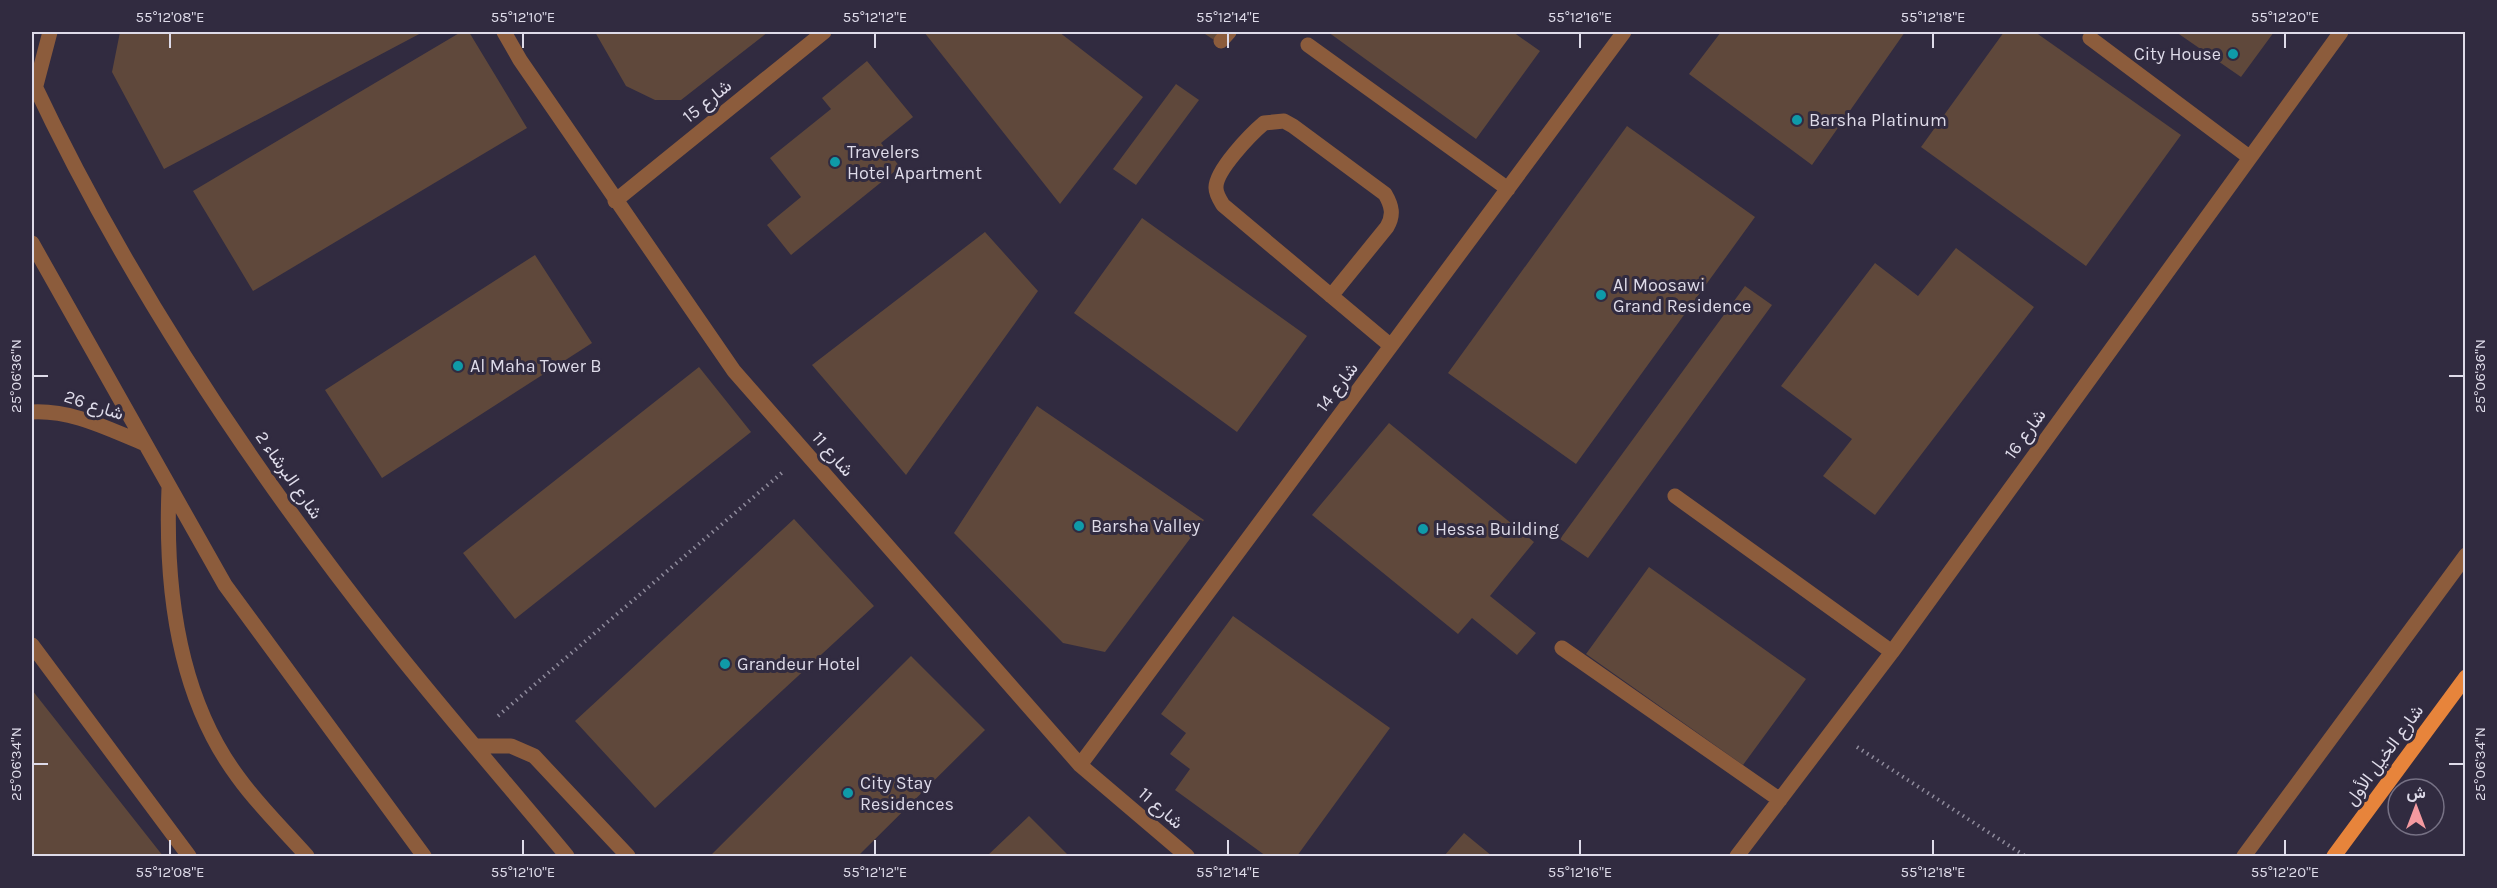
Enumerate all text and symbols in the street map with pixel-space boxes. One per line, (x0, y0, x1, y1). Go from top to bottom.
text: 55°12'08"E (136, 8, 204, 26)
text: 55°12'10"E (491, 8, 555, 26)
text: 55°12'12"E (843, 8, 907, 26)
text: 55°12'14"E (1196, 8, 1260, 26)
text: 55°12'16"E (1548, 8, 1612, 26)
text: 55°12'18"E (1901, 8, 1965, 26)
text: 55°12'20"E (2251, 8, 2319, 26)
place label: City House (2134, 43, 2221, 65)
marker: City House (2226, 47, 2240, 61)
street label: شارع 15 (678, 75, 737, 128)
place label: Barsha Platinum (1809, 109, 1947, 131)
marker: Barsha Platinum (1790, 113, 1804, 127)
place label: Travelers Hotel Apartment (847, 141, 982, 184)
marker: Travelers Hotel Apartment (828, 155, 842, 169)
place label: Al Moosawi Grand Residence (1613, 274, 1751, 317)
marker: Al Moosawi Grand Residence (1594, 288, 1608, 302)
text: 25°06'36"N (7, 339, 25, 413)
text: 25°06'36"N (2471, 339, 2489, 413)
place label: Al Maha Tower B (470, 355, 602, 377)
street label: شارع 14 (1311, 358, 1364, 417)
marker: Al Maha Tower B (451, 359, 465, 373)
street label: شارع 26 (61, 385, 127, 426)
street label: شارع 16 (1999, 405, 2051, 464)
street label: شارع البرشاء 2 (250, 427, 327, 524)
street label: شارع 11 (807, 427, 858, 482)
place label: Barsha Valley (1091, 515, 1201, 537)
place label: Hessa Building (1435, 518, 1559, 540)
marker: Barsha Valley (1072, 519, 1086, 533)
marker: Hessa Building (1416, 522, 1430, 536)
place label: Grandeur Hotel (737, 653, 860, 675)
marker: Grandeur Hotel (718, 657, 732, 671)
street label: شارع الخيل الأول (2340, 700, 2428, 810)
text: 25°06'34"N (7, 727, 25, 801)
text: 25°06'34"N (2471, 727, 2489, 801)
place label: City Stay Residences (860, 772, 954, 815)
north arrow (2386, 777, 2446, 837)
street label: شارع 11 (1133, 783, 1188, 834)
marker: City Stay Residences (841, 786, 855, 800)
text: 55°12'08"E (136, 863, 204, 881)
text: 55°12'10"E (491, 863, 555, 881)
text: 55°12'12"E (843, 863, 907, 881)
text: 55°12'14"E (1196, 863, 1260, 881)
text: 55°12'16"E (1548, 863, 1612, 881)
text: 55°12'18"E (1901, 863, 1965, 881)
text: 55°12'20"E (2251, 863, 2319, 881)

